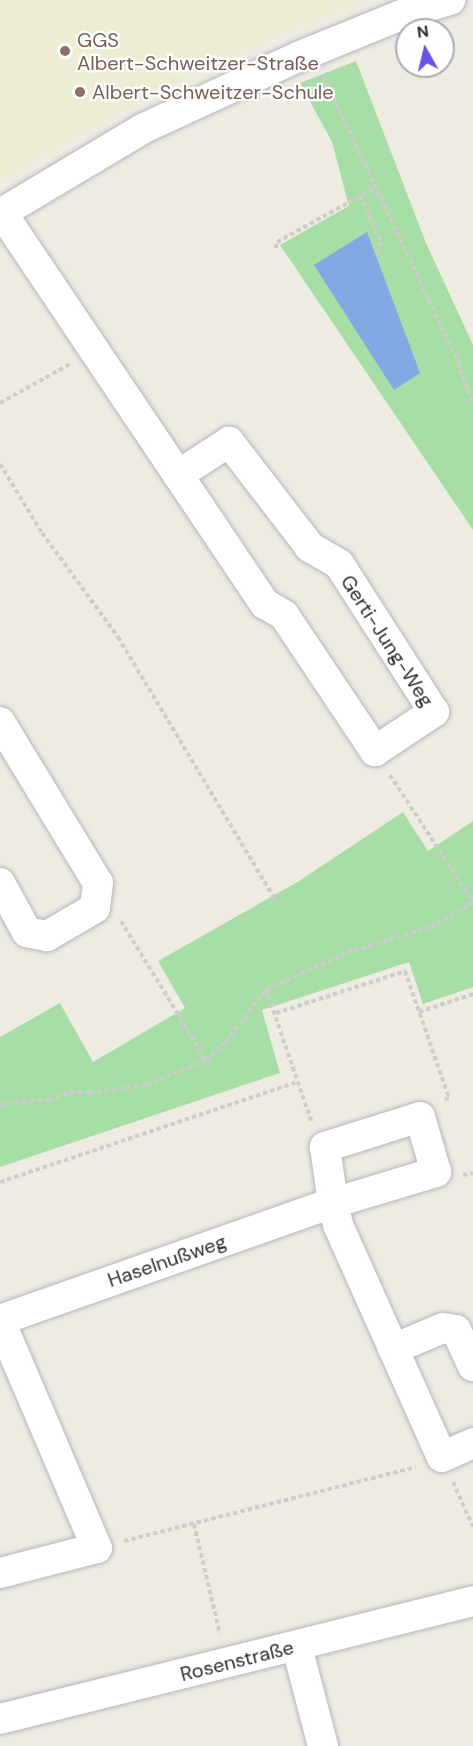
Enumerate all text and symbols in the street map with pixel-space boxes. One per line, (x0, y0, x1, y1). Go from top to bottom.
north arrow (395, 18, 455, 78)
text: N (415, 20, 430, 43)
place label: GGS Albert-Schweitzer-Straße (77, 28, 319, 75)
marker: GGS Albert-Schweitzer-Straße (58, 44, 72, 58)
place label: Albert-Schweitzer-Schule (92, 80, 334, 104)
marker: Albert-Schweitzer-Schule (73, 85, 87, 99)
street label: Gerti-Jung-Weg (335, 571, 439, 711)
street label: Haselnußweg (105, 1229, 229, 1293)
street label: Rosenstraße (178, 1635, 296, 1687)

